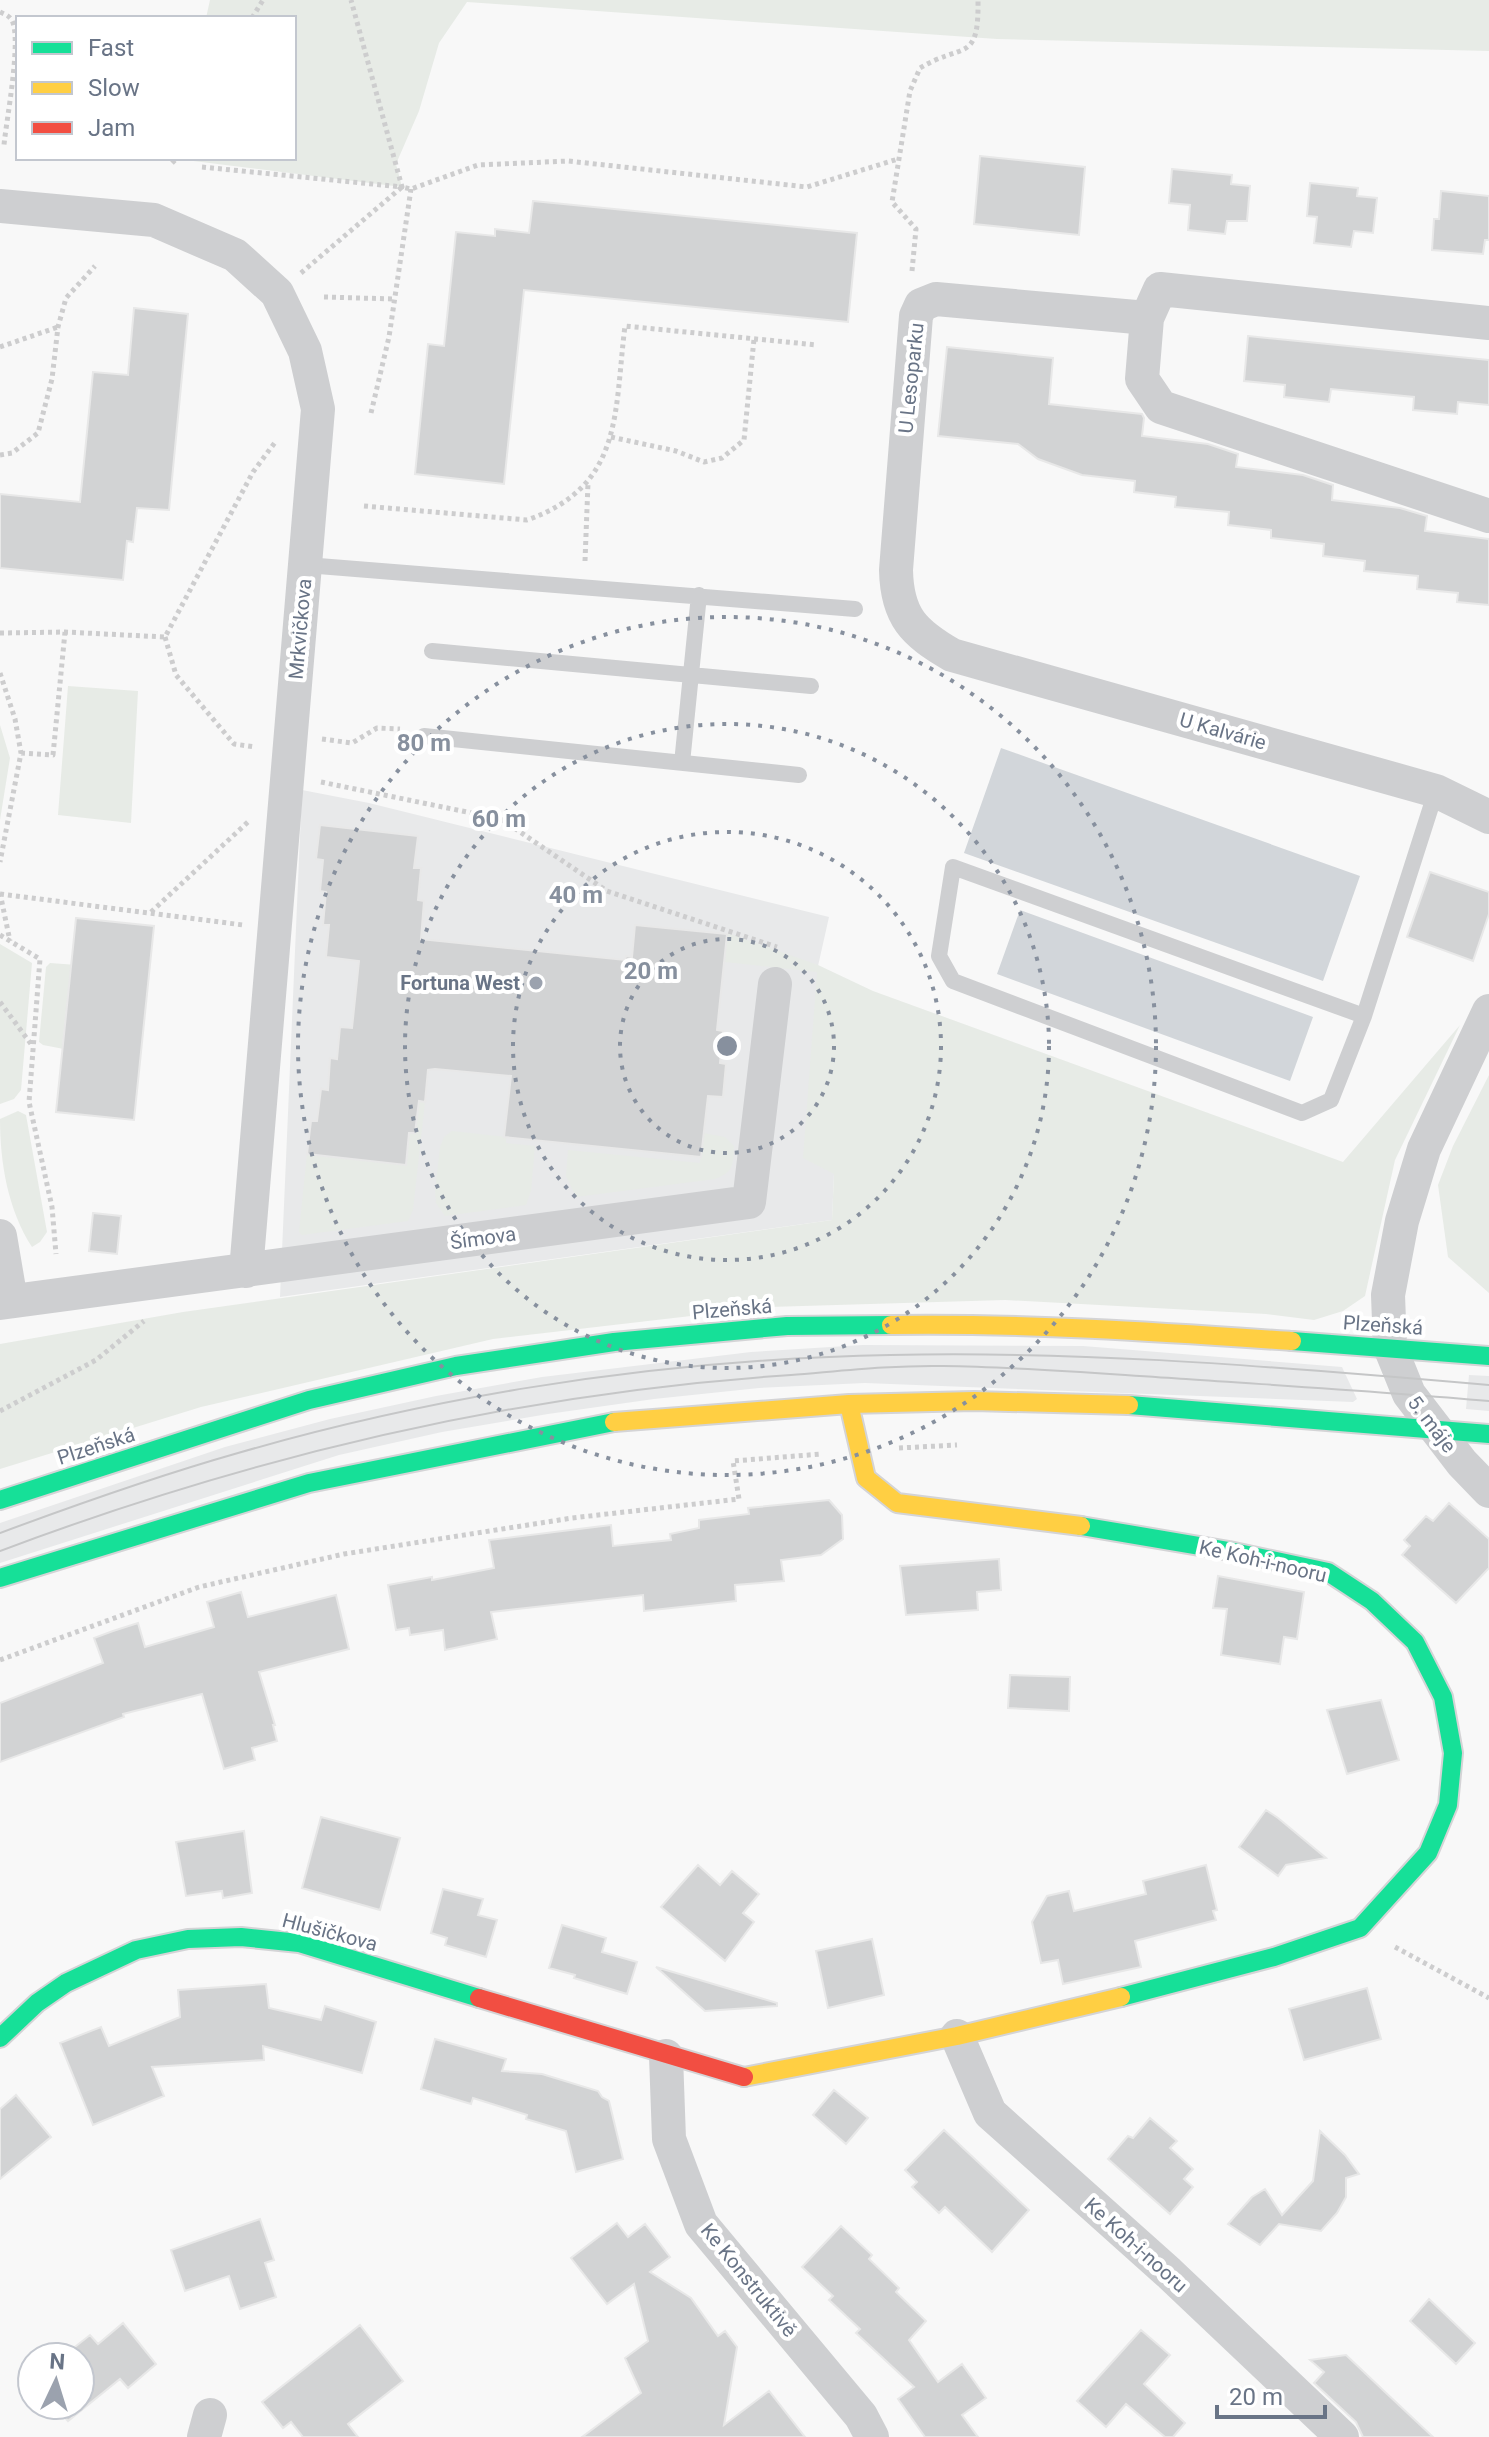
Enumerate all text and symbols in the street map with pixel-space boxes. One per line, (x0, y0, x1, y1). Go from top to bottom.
legend (16, 16, 296, 160)
text: Fast (88, 34, 134, 62)
text: Slow (88, 74, 140, 102)
text: Jam (88, 114, 135, 142)
street label: U Lesoparku (893, 322, 929, 434)
street label: Mrkvičkova (284, 578, 316, 680)
street label: U Kalvárie (1177, 707, 1269, 755)
text: 80 m (397, 729, 451, 757)
text: 60 m (472, 805, 526, 833)
text: 40 m (549, 881, 603, 909)
text: 20 m (624, 957, 678, 985)
place label: Fortuna West (400, 971, 520, 995)
marker: Fortuna West (527, 974, 545, 992)
centre of rings (713, 1032, 741, 1060)
street label: Šímova (449, 1222, 517, 1254)
street label: Plzeňská (691, 1294, 773, 1324)
street label: Plzeňská (1342, 1310, 1424, 1340)
street label: 5. máje (1403, 1391, 1461, 1457)
street label: Plzeňská (54, 1422, 138, 1470)
street label: Ke Koh-i-nooru (1197, 1535, 1329, 1587)
street label: Hlušičkova (280, 1908, 380, 1956)
street label: Ke Koh-i-nooru (1080, 2193, 1192, 2297)
street label: Ke Konstruktivě (696, 2218, 802, 2342)
north arrow (16, 2341, 96, 2421)
text: N (49, 2349, 66, 2375)
scale bar (1217, 2369, 1325, 2419)
text: 20 m (1229, 2383, 1283, 2411)

